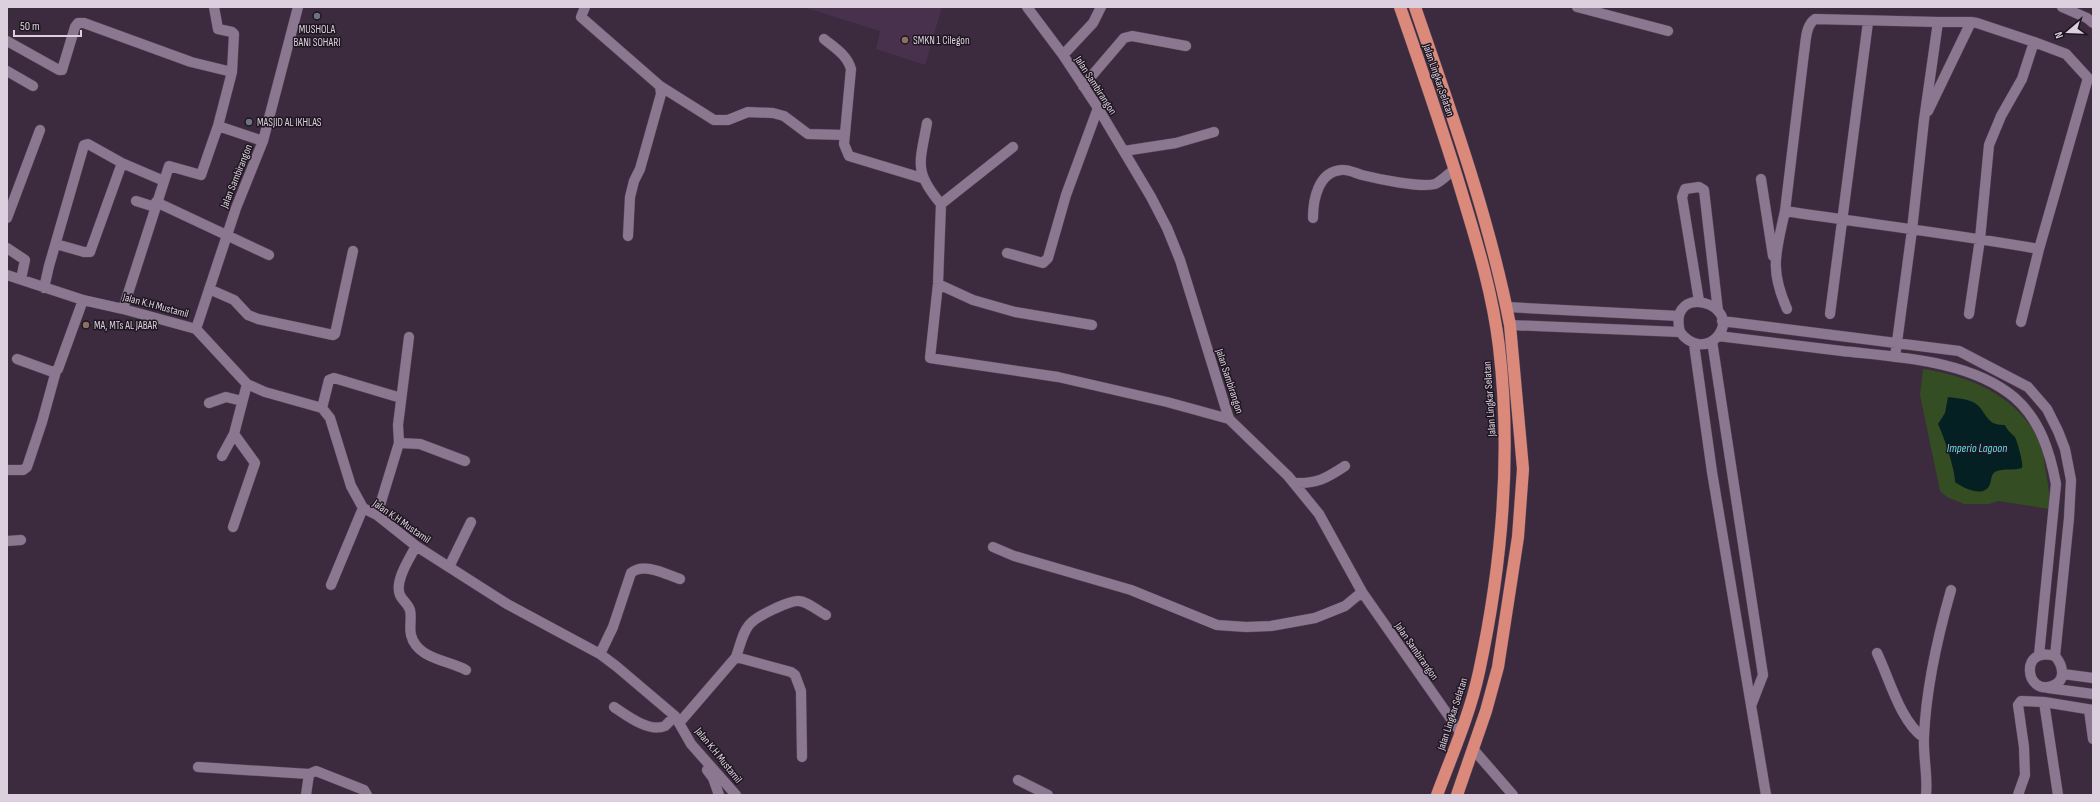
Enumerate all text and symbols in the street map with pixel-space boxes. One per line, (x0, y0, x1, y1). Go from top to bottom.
marker: MUSHOLA BANI SOHARI (312, 11, 322, 21)
scale bar (14, 12, 81, 38)
north arrow (2048, 12, 2088, 52)
text: 50 m (20, 19, 40, 34)
place label: MUSHOLA BANI SOHARI (294, 23, 340, 49)
text: N (2052, 30, 2066, 40)
place label: SMKN 1 Cilegon (913, 34, 970, 47)
marker: SMKN 1 Cilegon (900, 35, 910, 45)
street label: Jalan Lingkar Selatan (1420, 41, 1457, 118)
street label: Jalan Sambirangon (1071, 53, 1120, 117)
place label: MASJID AL IKHLAS (257, 116, 322, 129)
marker: MASJID AL IKHLAS (244, 117, 254, 127)
street label: Jalan Sambirangon (217, 142, 255, 211)
street label: Jalan K.H Mustamil (121, 290, 190, 321)
place label: MA, MTs AL JABAR (94, 319, 157, 332)
marker: MA, MTs AL JABAR (81, 320, 91, 330)
street label: Jalan Sambirangon (1213, 346, 1246, 415)
street label: Jalan Lingkar Selatan (1480, 361, 1499, 438)
water label: Imperio Lagoon (1947, 441, 2007, 456)
street label: Jalan K.H Mustamil (369, 496, 433, 546)
street label: Jalan Sambirangon (1391, 619, 1441, 683)
street label: Jalan Lingkar Selatan (1434, 676, 1470, 753)
street label: Jalan K.H Mustamil (692, 724, 745, 786)

